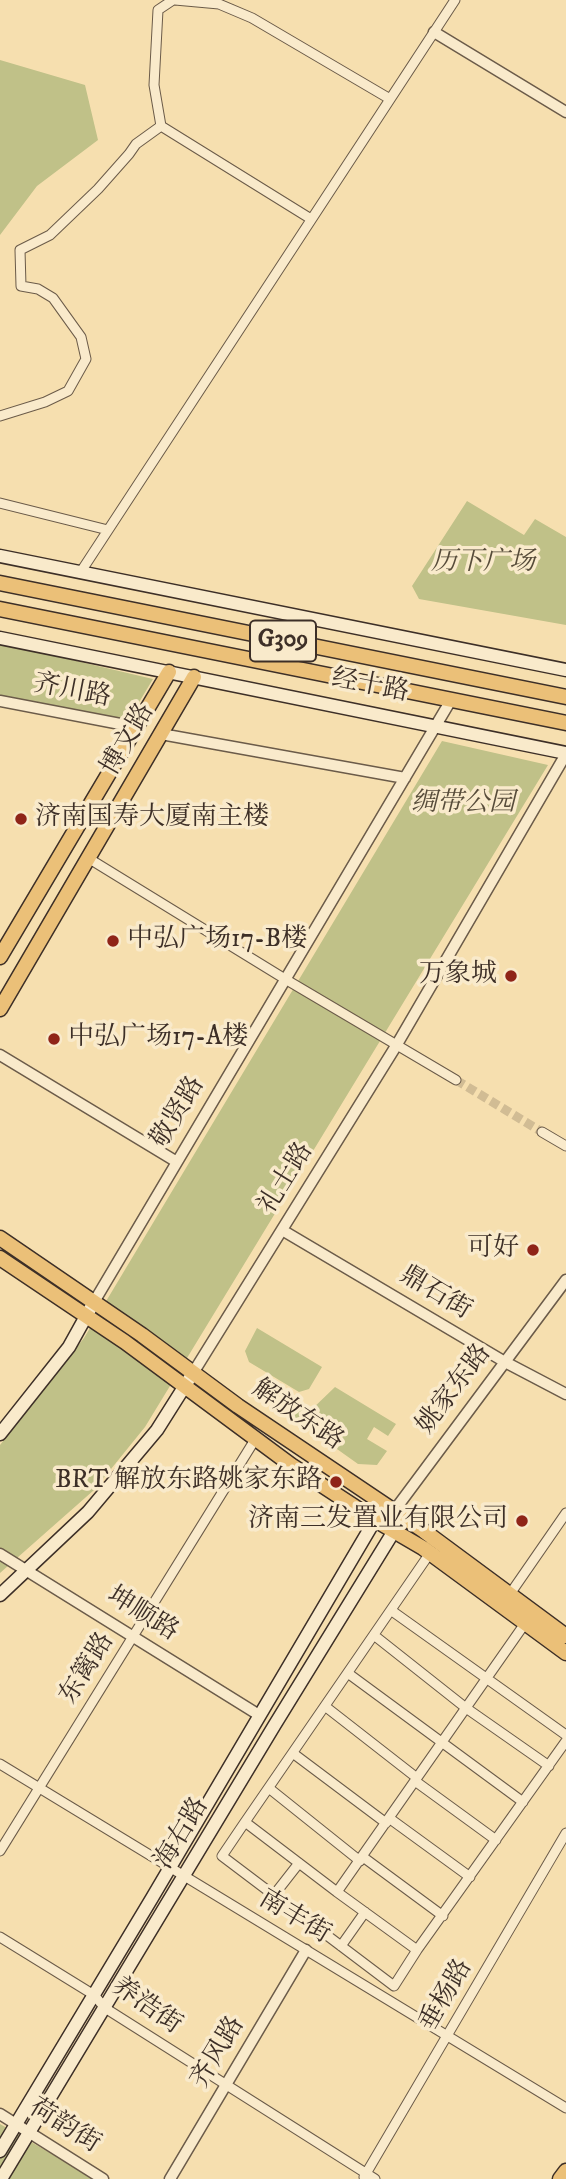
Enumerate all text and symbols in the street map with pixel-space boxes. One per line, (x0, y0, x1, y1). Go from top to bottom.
park label: 历下广场 (431, 548, 535, 580)
road number: G309 (250, 620, 316, 662)
street label: 经十路 (329, 664, 411, 710)
street label: 齐川路 (31, 669, 113, 715)
street label: 博文路 (96, 698, 162, 782)
park label: 绸带公园 (411, 789, 515, 821)
place label: 济南国寿大厦南主楼 (35, 803, 269, 835)
marker: 济南国寿大厦南主楼 (13, 811, 29, 827)
place label: 中弘广场17-B楼 (127, 925, 307, 957)
marker: 中弘广场17-B楼 (105, 933, 121, 949)
place label: 万象城 (419, 960, 497, 992)
marker: 万象城 (503, 968, 519, 984)
place label: 中弘广场17-A楼 (68, 1023, 248, 1055)
marker: 中弘广场17-A楼 (46, 1031, 62, 1047)
street label: 敬贤路 (146, 1072, 212, 1154)
street label: 礼士路 (253, 1138, 321, 1220)
place label: 可好 (467, 1234, 519, 1266)
marker: 可好 (525, 1242, 541, 1258)
street label: 鼎石街 (394, 1261, 476, 1327)
street label: 姚家东路 (411, 1339, 499, 1441)
street label: 解放东路 (245, 1374, 349, 1458)
place label: BRT 解放东路姚家东路 (55, 1466, 322, 1498)
marker: BRT 解放东路姚家东路 (328, 1474, 344, 1490)
place label: 济南三发置业有限公司 (248, 1505, 508, 1537)
marker: 济南三发置业有限公司 (514, 1513, 530, 1529)
street label: 坤顺路 (101, 1581, 183, 1649)
street label: 东篱路 (54, 1628, 122, 1710)
street label: 海右路 (150, 1793, 216, 1875)
street label: 南丰街 (253, 1885, 335, 1951)
street label: 垂杨路 (414, 1954, 480, 2038)
street label: 养浩街 (105, 1972, 187, 2042)
street label: 齐风路 (186, 2012, 252, 2094)
street label: 荷韵街 (23, 2093, 105, 2161)

